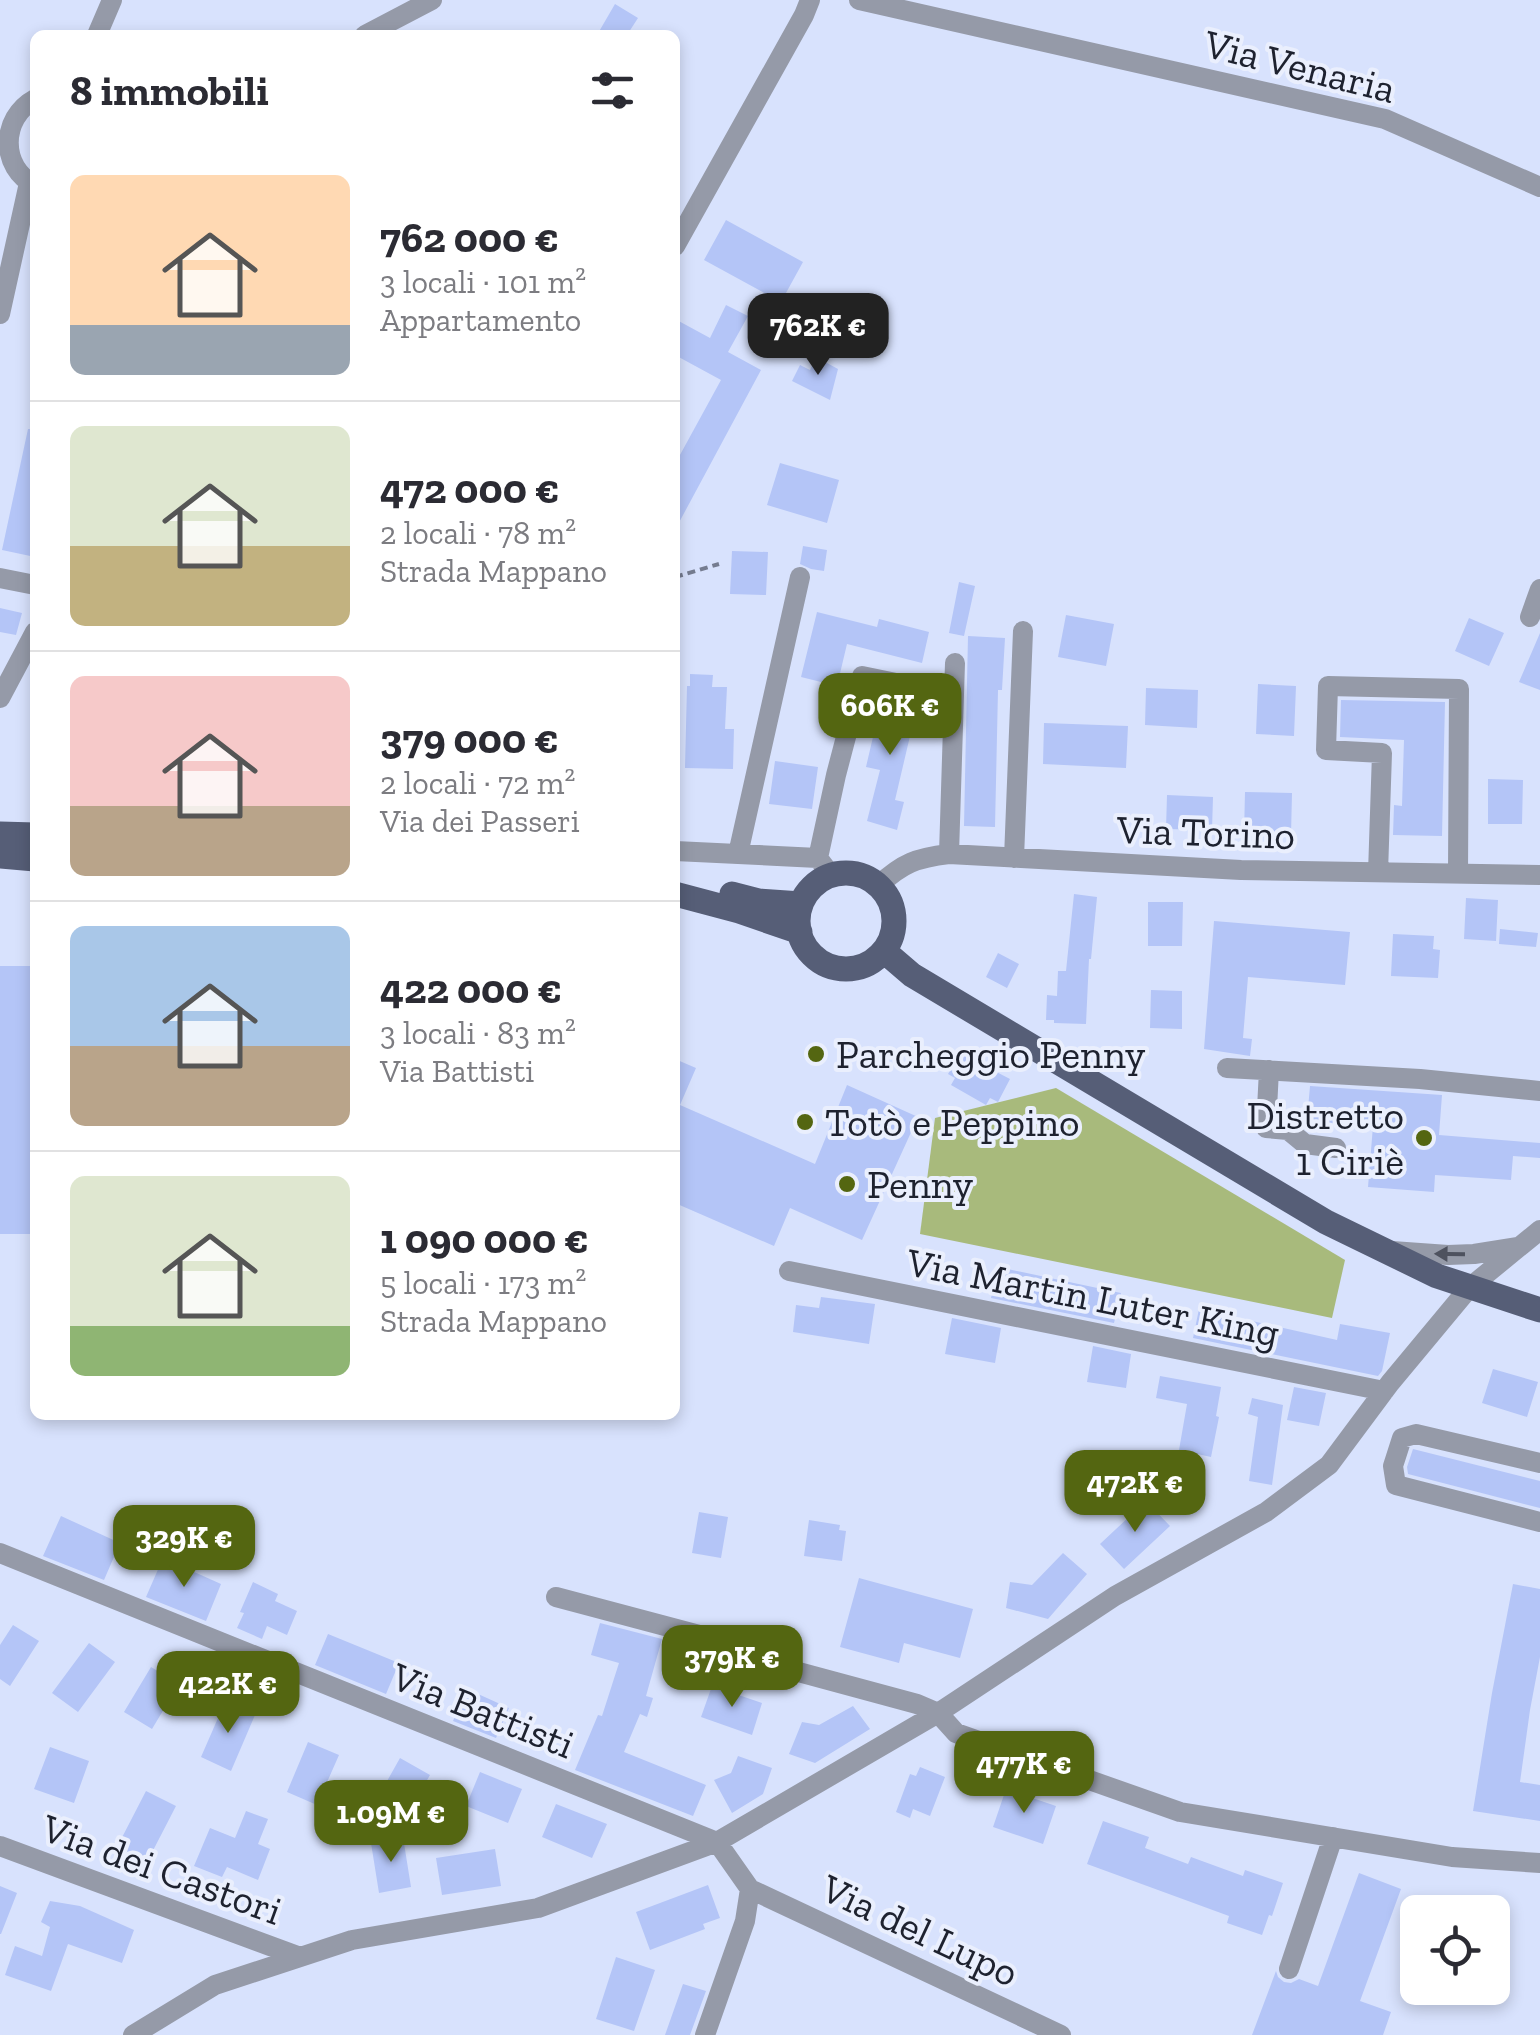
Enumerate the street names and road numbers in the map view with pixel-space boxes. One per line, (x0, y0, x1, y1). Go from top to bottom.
street label: Via Venaria (1199, 19, 1400, 113)
street label: Via Torino (1115, 805, 1296, 859)
street label: Via Martin Luter King (902, 1237, 1283, 1357)
street label: Via Battisti (384, 1651, 581, 1768)
street label: Via dei Castori (35, 1803, 289, 1935)
street label: Via del Lupo (813, 1863, 1026, 1996)

